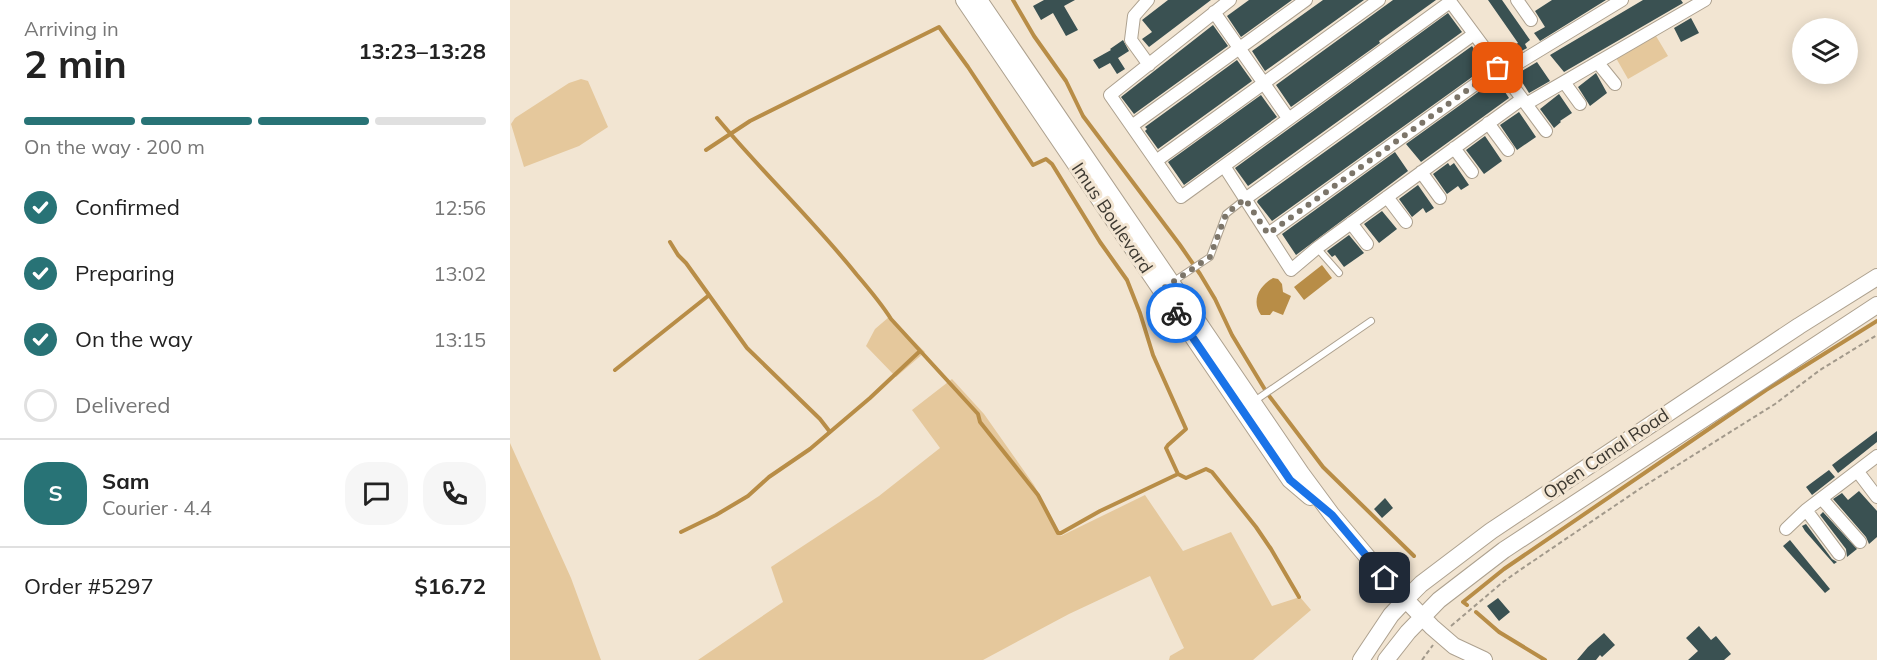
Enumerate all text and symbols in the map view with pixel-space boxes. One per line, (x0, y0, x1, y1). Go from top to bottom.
text: Arriving in (24, 16, 119, 41)
map controls (1792, 18, 1858, 84)
button: layers (1792, 18, 1858, 84)
text: 13:23–13:28 (358, 37, 486, 65)
text: 2 min (24, 39, 127, 88)
pin (1472, 42, 1523, 93)
icon: bag (1481, 51, 1514, 84)
text: On the way · 200 m (24, 134, 205, 159)
street label: Imus Boulevard (1067, 158, 1158, 278)
icon: check (24, 191, 57, 224)
text: Confirmed (75, 193, 180, 221)
text: 12:56 (433, 195, 486, 220)
icon: check (24, 257, 57, 290)
text: Preparing (75, 259, 175, 287)
text: 13:02 (433, 261, 486, 286)
courier (1146, 283, 1206, 343)
icon: bike (1160, 297, 1193, 330)
icon: check (24, 323, 57, 356)
text: On the way (75, 325, 193, 353)
text: 13:15 (433, 327, 486, 352)
text: Delivered (75, 391, 170, 419)
street label: Open Canal Road (1538, 403, 1673, 504)
button: chat (345, 462, 408, 525)
button: phone (423, 462, 486, 525)
text: Sam (102, 467, 150, 495)
text: S (48, 479, 63, 507)
text: Courier · 4.4 (102, 495, 212, 520)
pin (1359, 552, 1410, 603)
icon: home (1368, 561, 1401, 594)
text: Order #5297 (24, 572, 154, 600)
text: $16.72 (415, 572, 486, 600)

